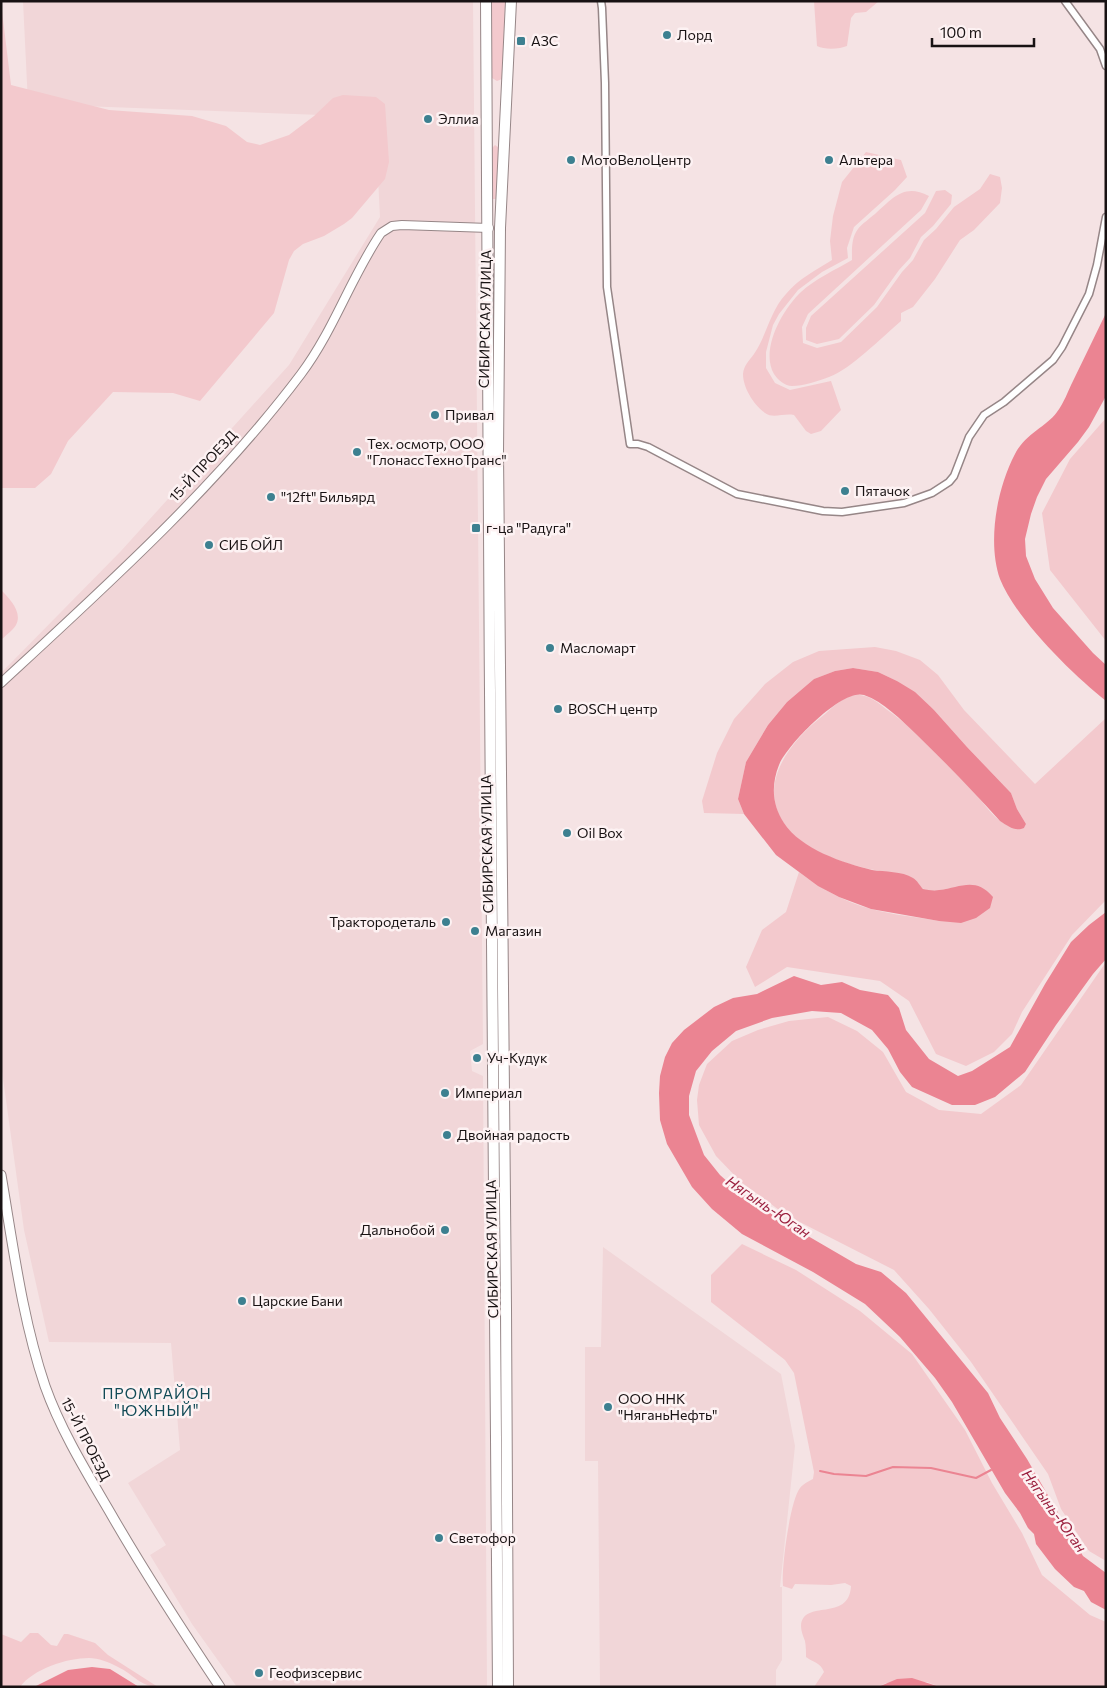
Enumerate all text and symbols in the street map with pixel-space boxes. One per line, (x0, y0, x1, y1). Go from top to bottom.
scale bar (932, 15, 1034, 47)
text: 100 m (940, 23, 982, 41)
place label: Лорд (677, 26, 712, 43)
marker: Лорд (661, 29, 673, 41)
place label: АЗС (531, 32, 558, 49)
marker: АЗС (515, 35, 527, 47)
place label: Эллиа (438, 110, 479, 127)
marker: Эллиа (422, 113, 434, 125)
place label: МотоВелоЦентр (581, 151, 691, 168)
place label: Альтера (839, 151, 893, 168)
marker: МотоВелоЦентр (565, 154, 577, 166)
marker: Альтера (823, 154, 835, 166)
street label: СИБИРСКАЯ УЛИЦА (475, 249, 494, 388)
place label: Привал (445, 406, 494, 423)
marker: Привал (429, 409, 441, 421)
street label: 15-Й ПРОЕЗД (165, 427, 240, 505)
place label: Тех. осмотр, ООО "ГлонассТехноТранс" (367, 435, 507, 468)
marker: Тех. осмотр, ООО "ГлонассТехноТранс" (351, 446, 363, 458)
place label: Пятачок (855, 482, 910, 499)
marker: Пятачок (839, 485, 851, 497)
place label: "12ft" Бильярд (281, 488, 375, 505)
marker: "12ft" Бильярд (265, 491, 277, 503)
place label: г-ца "Радуга" (486, 519, 571, 536)
marker: г-ца "Радуга" (470, 522, 482, 534)
place label: СИБ ОЙЛ (219, 536, 283, 553)
marker: СИБ ОЙЛ (203, 539, 215, 551)
place label: Масломарт (560, 639, 636, 656)
marker: Масломарт (544, 642, 556, 654)
place label: BOSCH центр (568, 700, 658, 717)
marker: BOSCH центр (552, 703, 564, 715)
street label: СИБИРСКАЯ УЛИЦА (477, 774, 496, 913)
place label: Oil Box (577, 824, 623, 841)
marker: Oil Box (561, 827, 573, 839)
place label: Трактородеталь (329, 913, 436, 930)
marker: Трактородеталь (440, 916, 452, 928)
place label: Магазин (485, 922, 542, 939)
marker: Магазин (469, 925, 481, 937)
place label: Уч-Кудук (487, 1049, 548, 1066)
marker: Уч-Кудук (471, 1052, 483, 1064)
place label: Империал (455, 1084, 522, 1101)
marker: Империал (439, 1087, 451, 1099)
place label: Двойная радость (457, 1126, 570, 1143)
marker: Двойная радость (441, 1129, 453, 1141)
water label: Нягынь-Юган (723, 1171, 815, 1241)
street label: СИБИРСКАЯ УЛИЦА (482, 1179, 501, 1318)
place label: Дальнобой (360, 1221, 435, 1238)
marker: Дальнобой (439, 1224, 451, 1236)
place label: Царские Бани (252, 1292, 343, 1309)
marker: Царские Бани (236, 1295, 248, 1307)
district label: ПРОМРАЙОН "ЮЖНЫЙ" (102, 1384, 212, 1419)
place label: ООО ННК "НяганьНефть" (618, 1390, 717, 1423)
street label: 15-Й ПРОЕЗД (58, 1394, 115, 1483)
marker: ООО ННК "НяганьНефть" (602, 1401, 614, 1413)
water label: Нягынь-Юган (1019, 1465, 1091, 1556)
place label: Светофор (449, 1529, 516, 1546)
marker: Светофор (433, 1532, 445, 1544)
place label: Геофизсервис (269, 1664, 362, 1681)
marker: Геофизсервис (253, 1667, 265, 1679)

